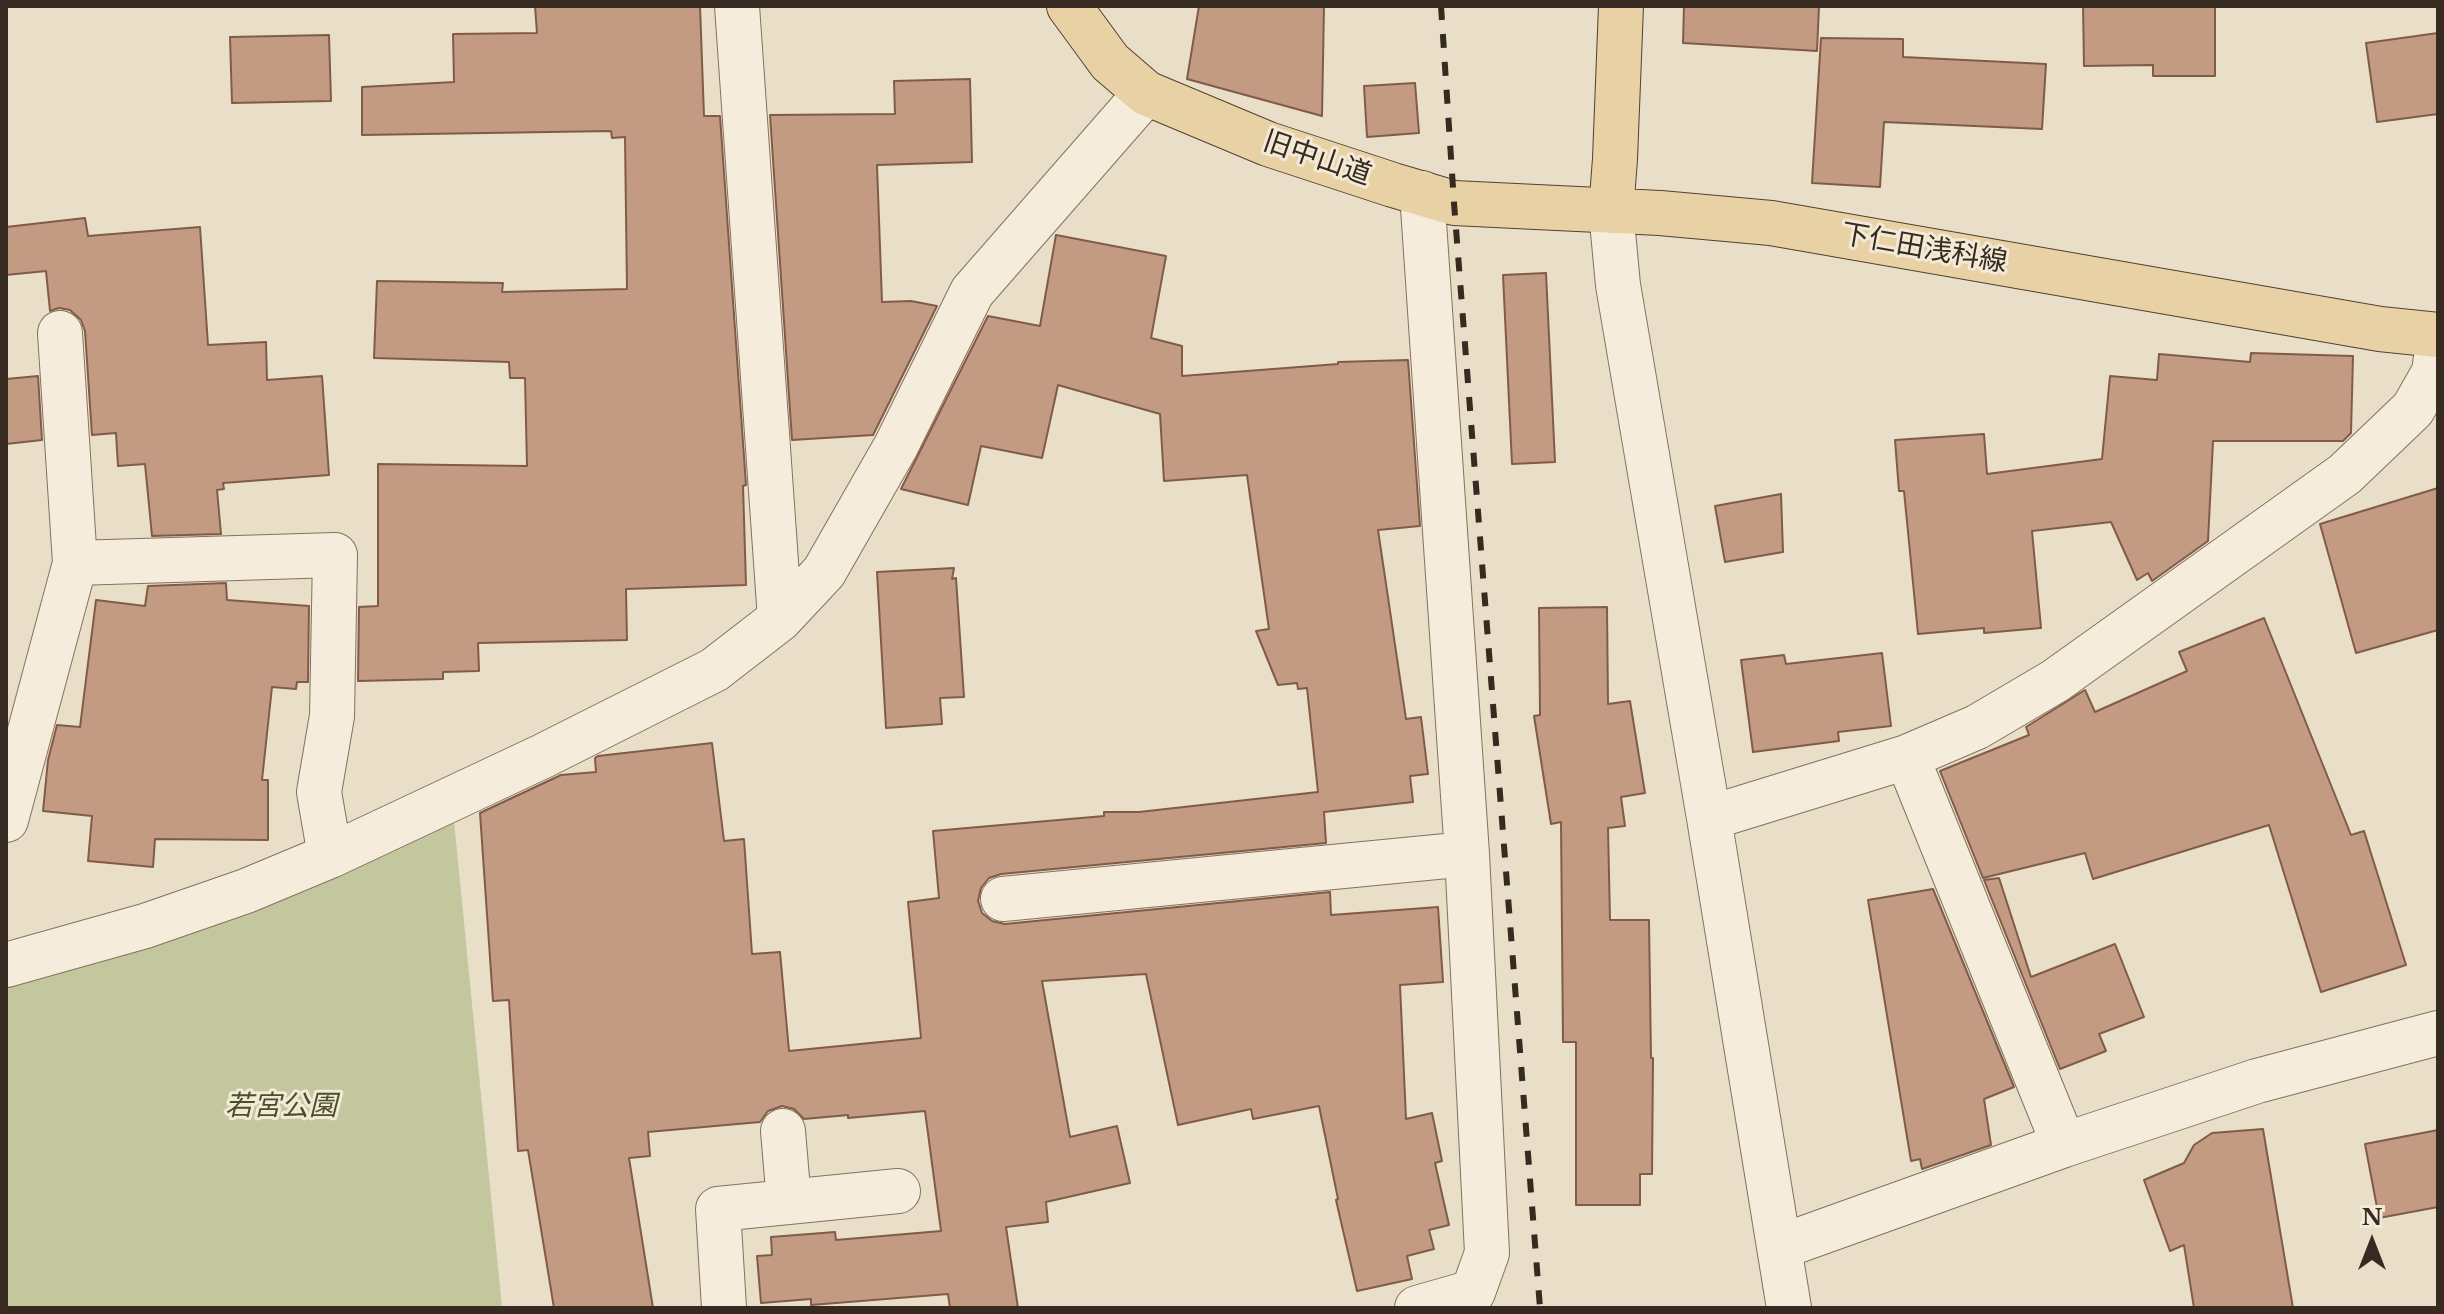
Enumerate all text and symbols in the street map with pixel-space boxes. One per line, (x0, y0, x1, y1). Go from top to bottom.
street label: 旧中山道 (1259, 125, 1375, 193)
street label: 下仁田浅科線 (1838, 218, 2010, 280)
park label: 若宮公園 (225, 1090, 337, 1124)
north arrow (2332, 1202, 2412, 1282)
text: N (2362, 1204, 2382, 1231)

